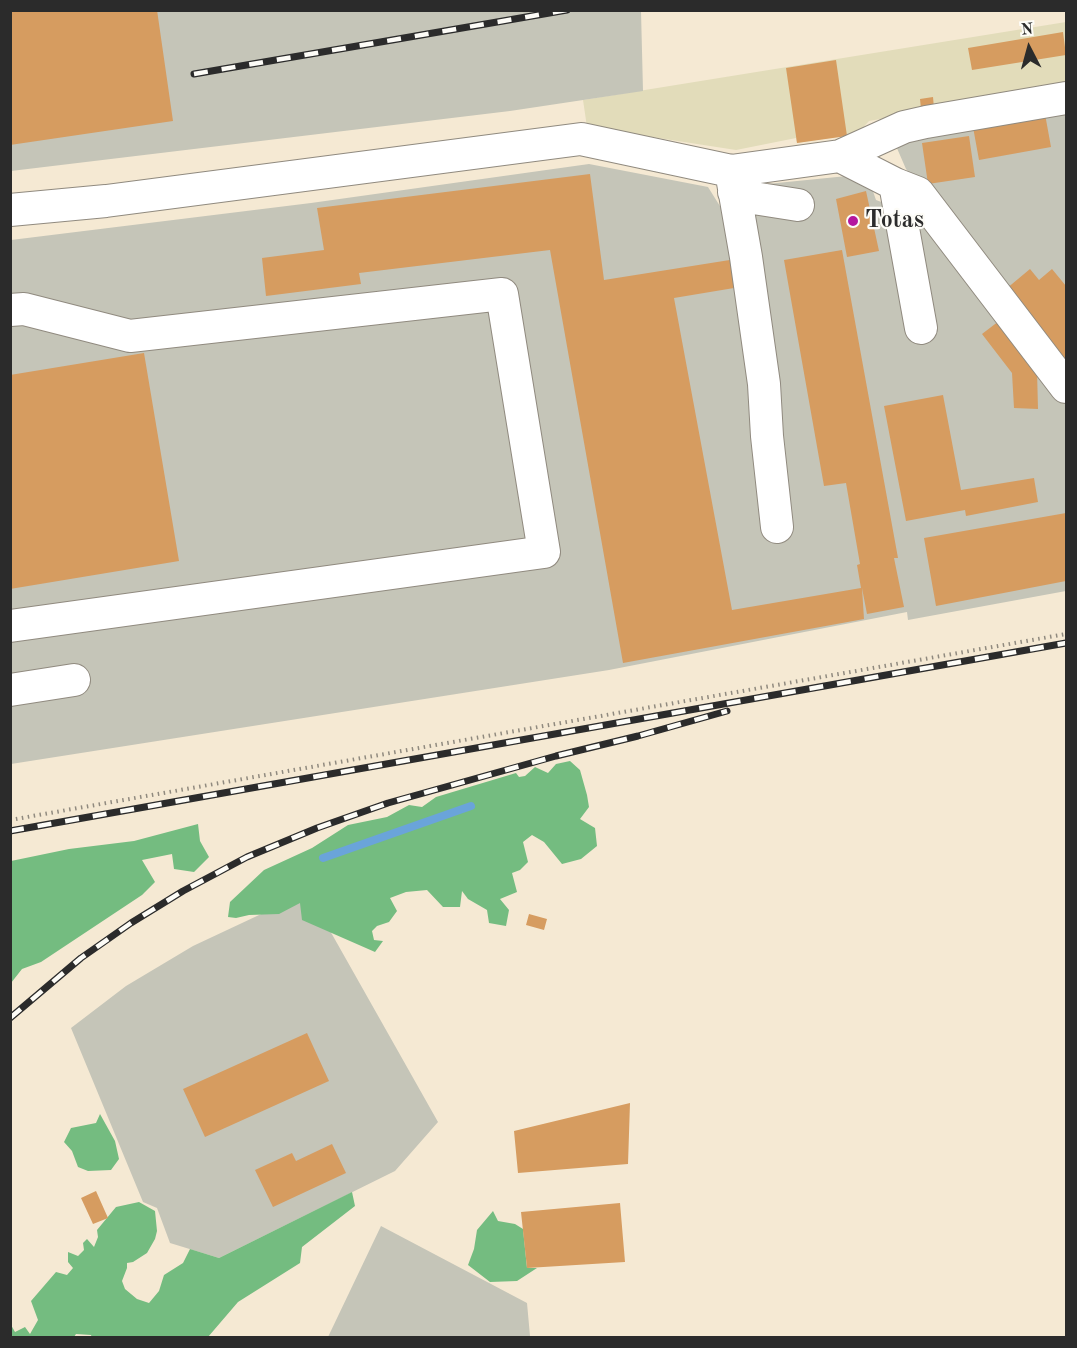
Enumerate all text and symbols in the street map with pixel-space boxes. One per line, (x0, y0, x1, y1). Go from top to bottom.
north arrow (999, 18, 1059, 78)
text: N (1020, 22, 1034, 39)
place label: Totas (865, 207, 924, 235)
marker: Totas (846, 214, 860, 228)

